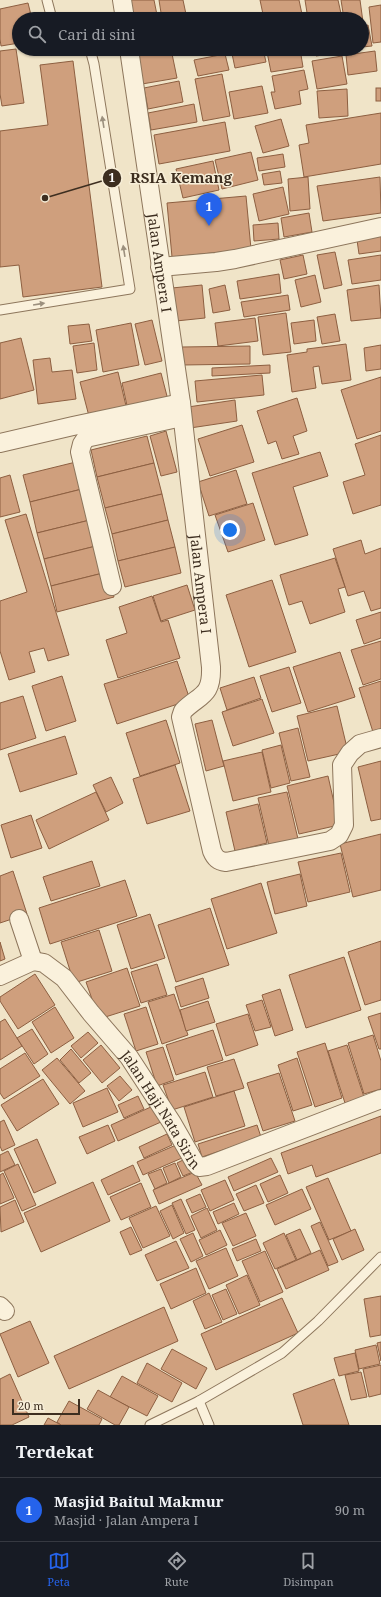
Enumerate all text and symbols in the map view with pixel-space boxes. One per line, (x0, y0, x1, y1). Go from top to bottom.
search box (12, 12, 369, 56)
icon: search (26, 23, 48, 45)
text: Cari di sini (58, 24, 135, 44)
one-way arrow (100, 116, 106, 128)
callout: RSIA Kemang (102, 164, 240, 191)
text: RSIA Kemang (130, 167, 233, 187)
text: 1 (109, 169, 116, 186)
pin: 1 (196, 193, 222, 226)
street label: Jalan Ampera I (144, 211, 177, 314)
one-way arrow (121, 245, 127, 257)
one-way arrow (32, 301, 45, 307)
your location (220, 520, 240, 540)
street label: Jalan Ampera I (186, 532, 217, 635)
street label: Jalan Haji Nata Sirin (117, 1045, 205, 1173)
scale bar (12, 1397, 80, 1416)
text: 20 m (18, 1398, 44, 1413)
text: Terdekat (16, 1440, 94, 1463)
text: Masjid Baitul Makmur (54, 1491, 224, 1511)
text: 1 (25, 1501, 33, 1519)
text: 90 m (335, 1501, 365, 1519)
text: Masjid · Jalan Ampera I (54, 1511, 198, 1529)
tab: Peta (47, 1550, 70, 1589)
tab: Rute (165, 1550, 189, 1589)
tab: Disimpan (283, 1550, 334, 1589)

